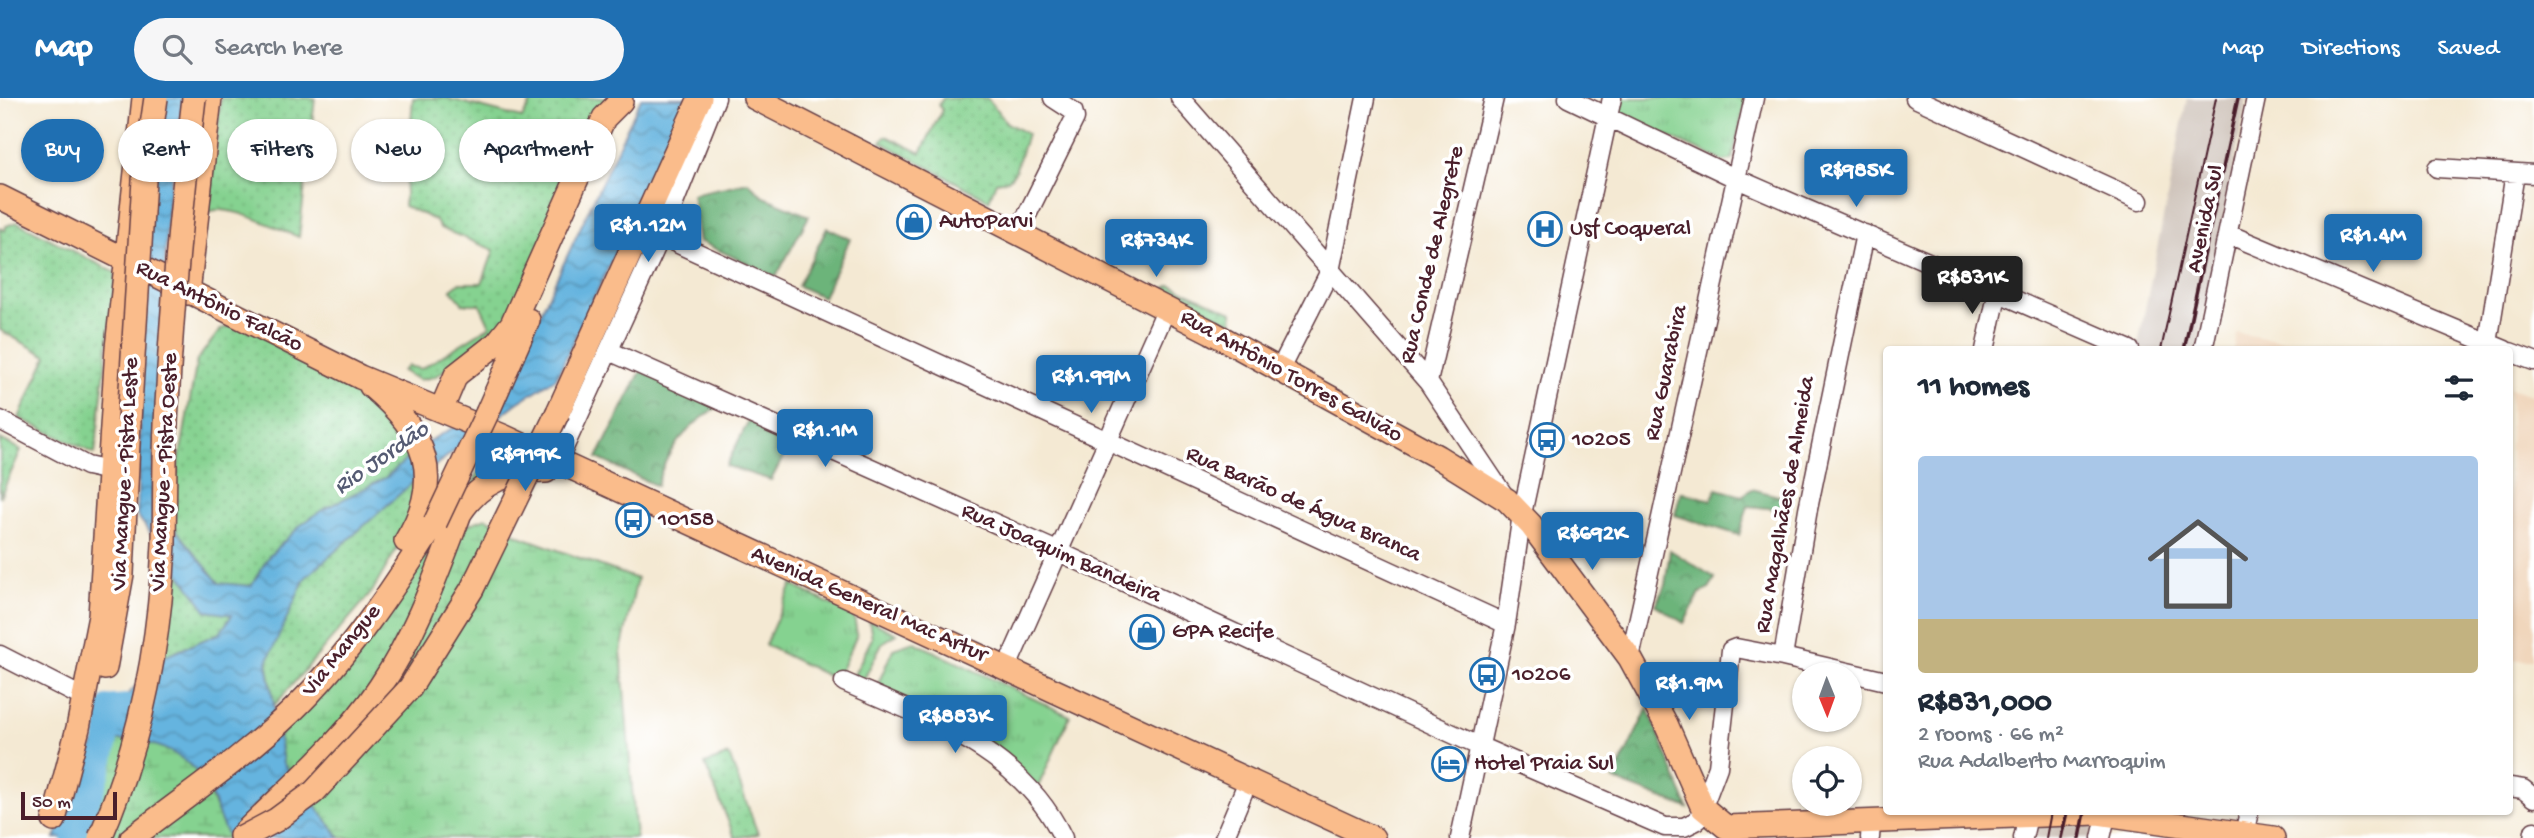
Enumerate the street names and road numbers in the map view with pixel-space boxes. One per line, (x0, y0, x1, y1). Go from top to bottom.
street label: Rua Conde de Alegrete (1395, 142, 1471, 367)
street label: Avenida Sul (2181, 163, 2231, 275)
street label: Rua Antônio Falcão (131, 255, 307, 359)
street label: Rua Guarabira (1639, 301, 1695, 443)
street label: Rua Antônio Torres Galvão (1175, 305, 1407, 449)
street label: Via Mangue - Pista Oeste (145, 351, 185, 593)
street label: Via Mangue - Pista Leste (106, 356, 146, 592)
street label: Rua Magalhães de Almeida (1750, 373, 1822, 636)
street label: Rua Barão de Água Branca (1181, 440, 1426, 570)
street label: Rua Joaquim Bandeira (957, 498, 1166, 611)
street label: Avenida General Mac Artur (747, 541, 993, 670)
street label: Via Mangue (296, 598, 388, 704)

